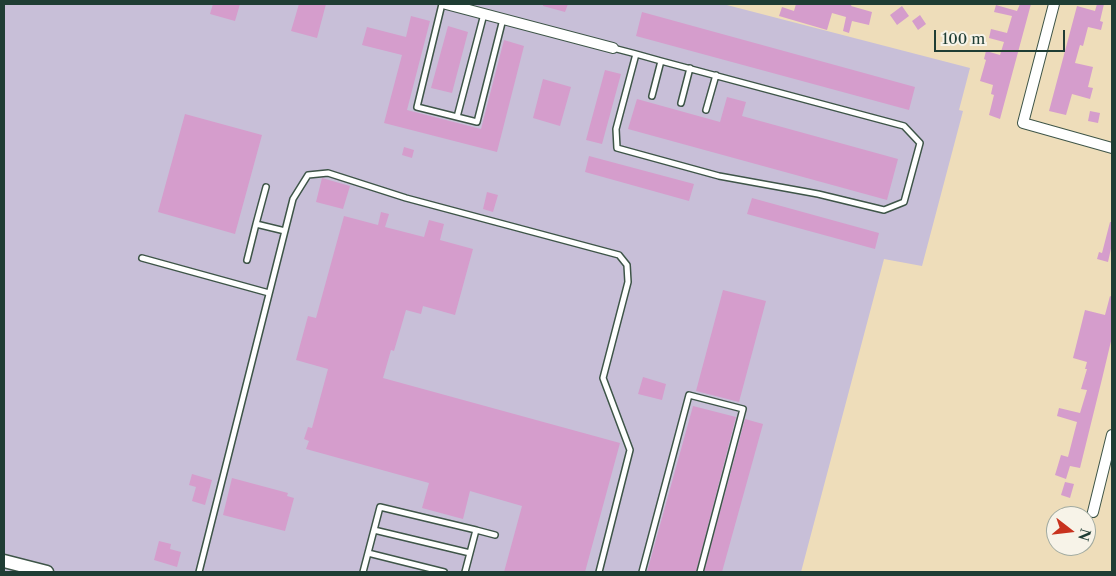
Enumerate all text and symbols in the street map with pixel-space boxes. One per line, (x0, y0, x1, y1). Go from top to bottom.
scale bar (936, 20, 1067, 52)
text: 100 m (942, 29, 985, 48)
north arrow (1046, 506, 1096, 556)
text: N (1074, 527, 1095, 543)

